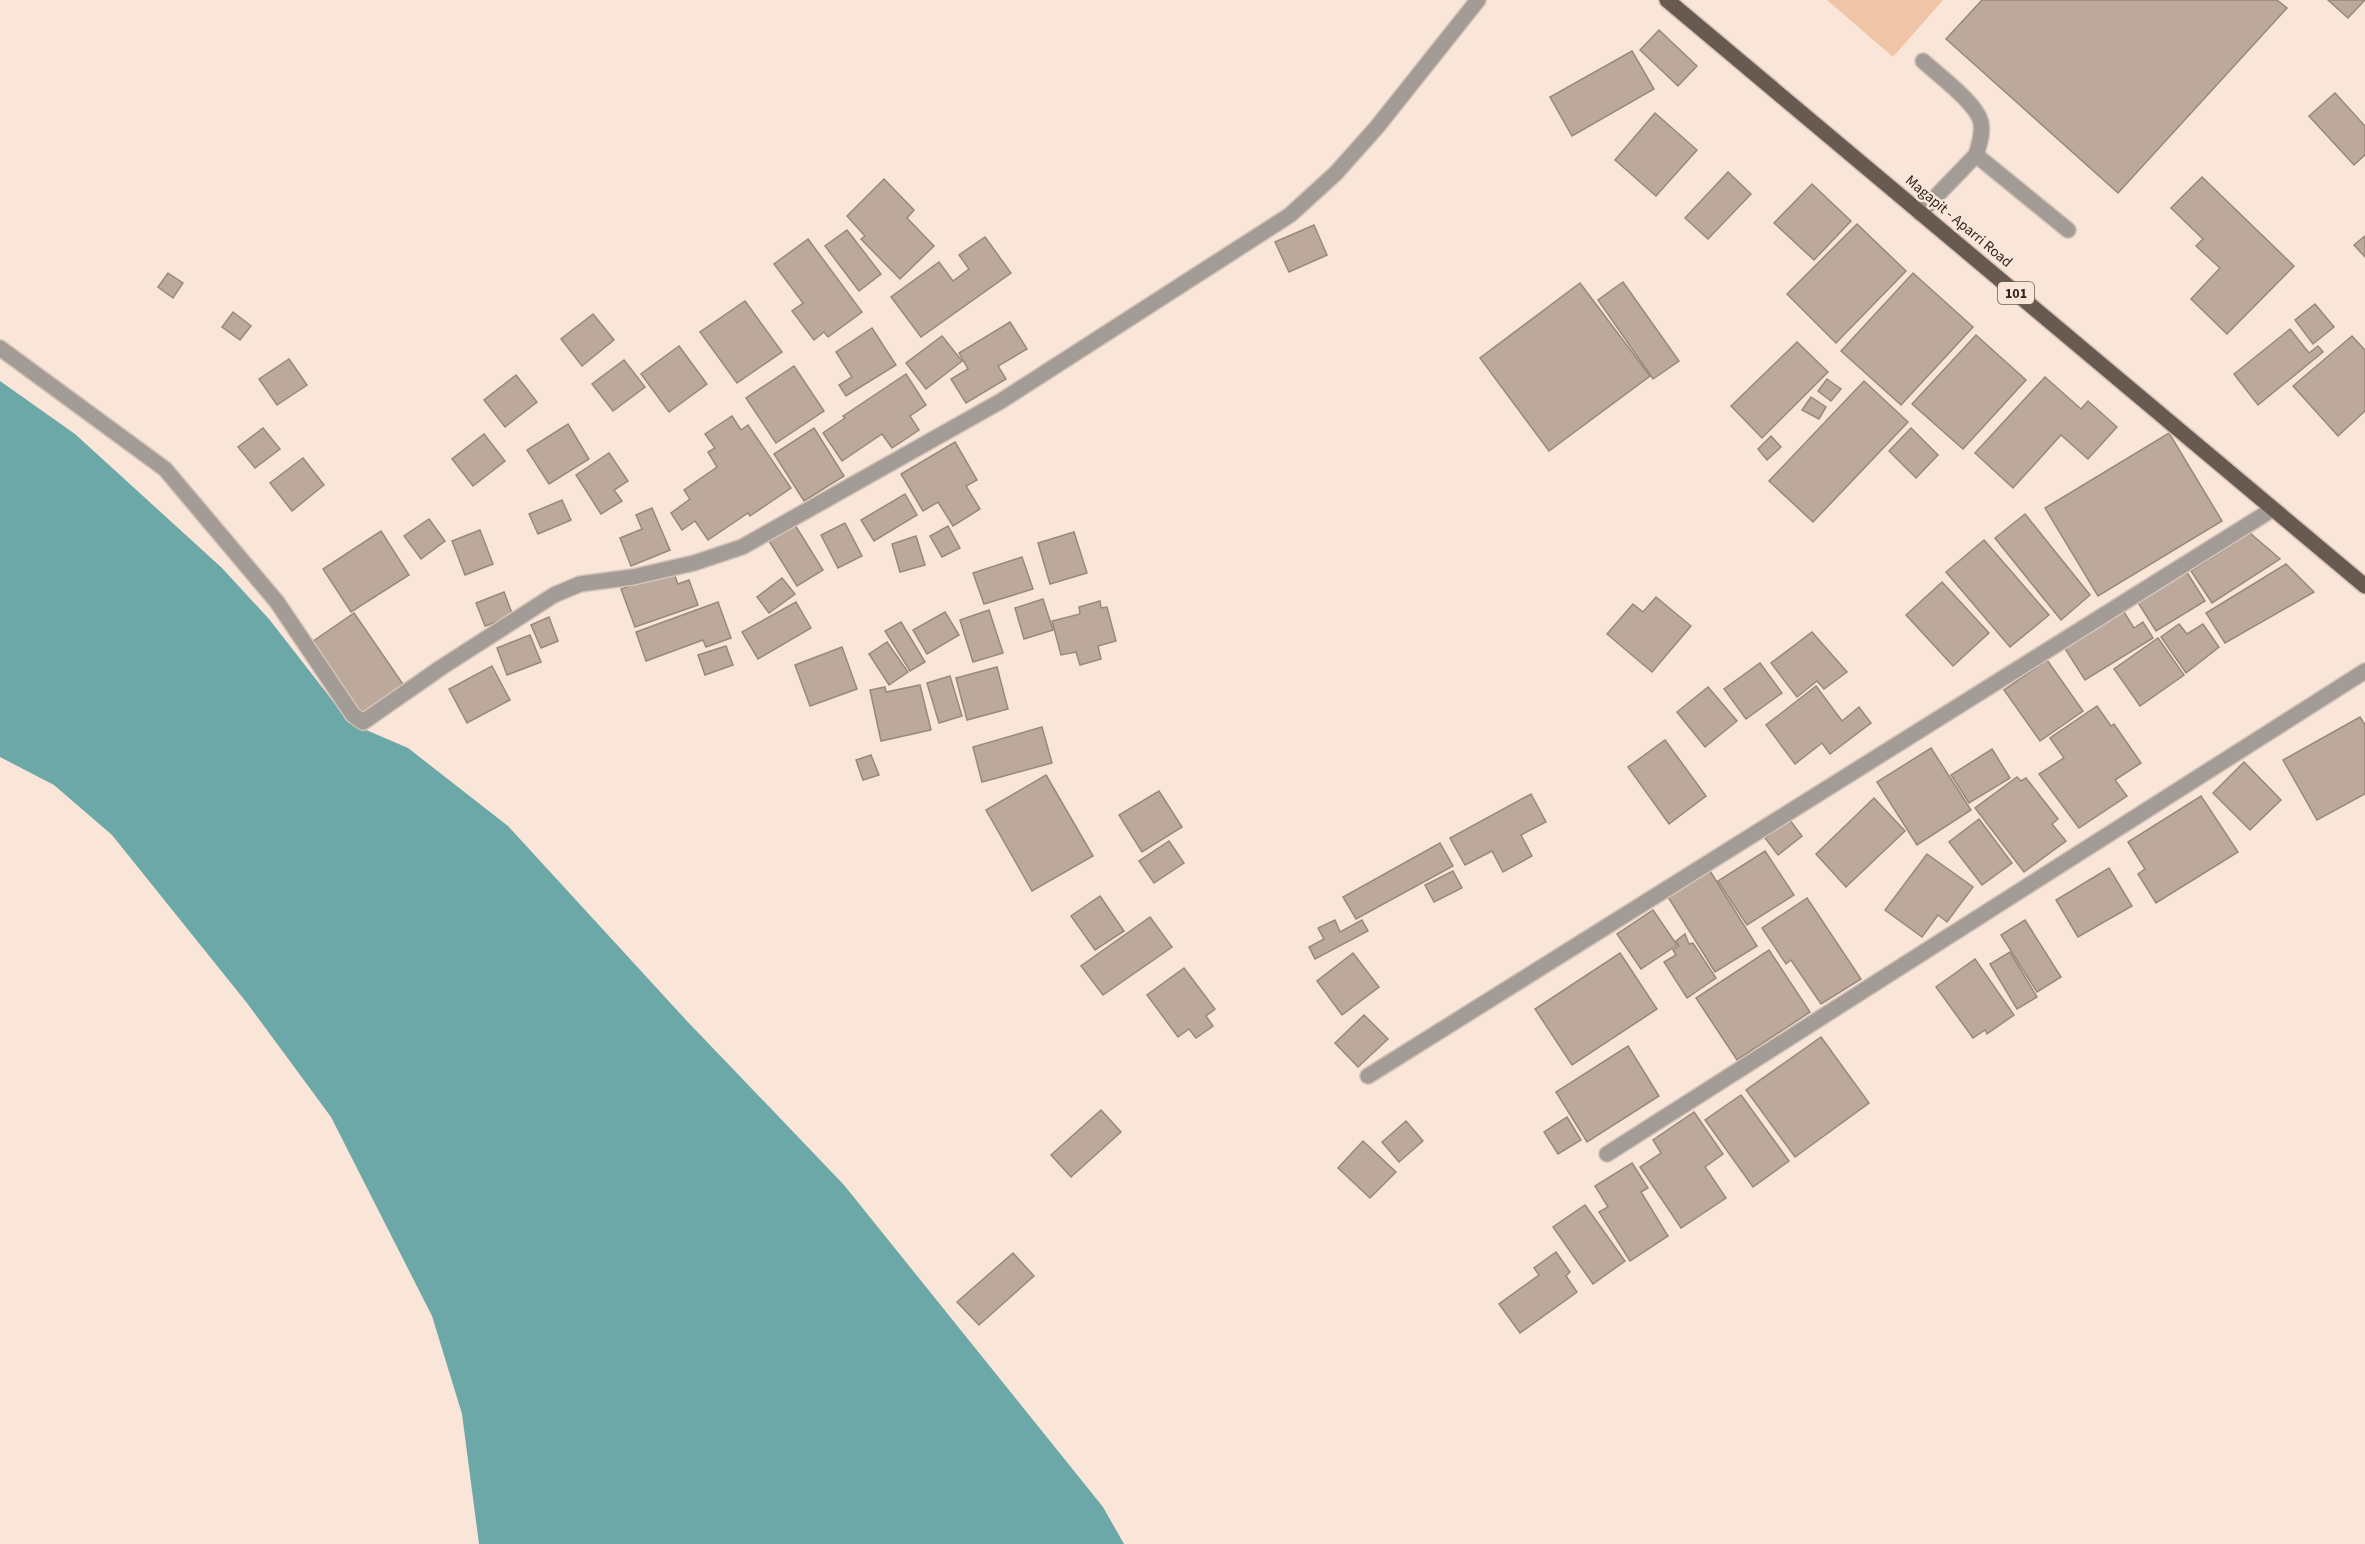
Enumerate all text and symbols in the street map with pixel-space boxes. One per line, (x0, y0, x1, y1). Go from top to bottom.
street label: Magapit - Aparri Road (1901, 170, 2017, 273)
road number: 101 (1998, 282, 2034, 304)

